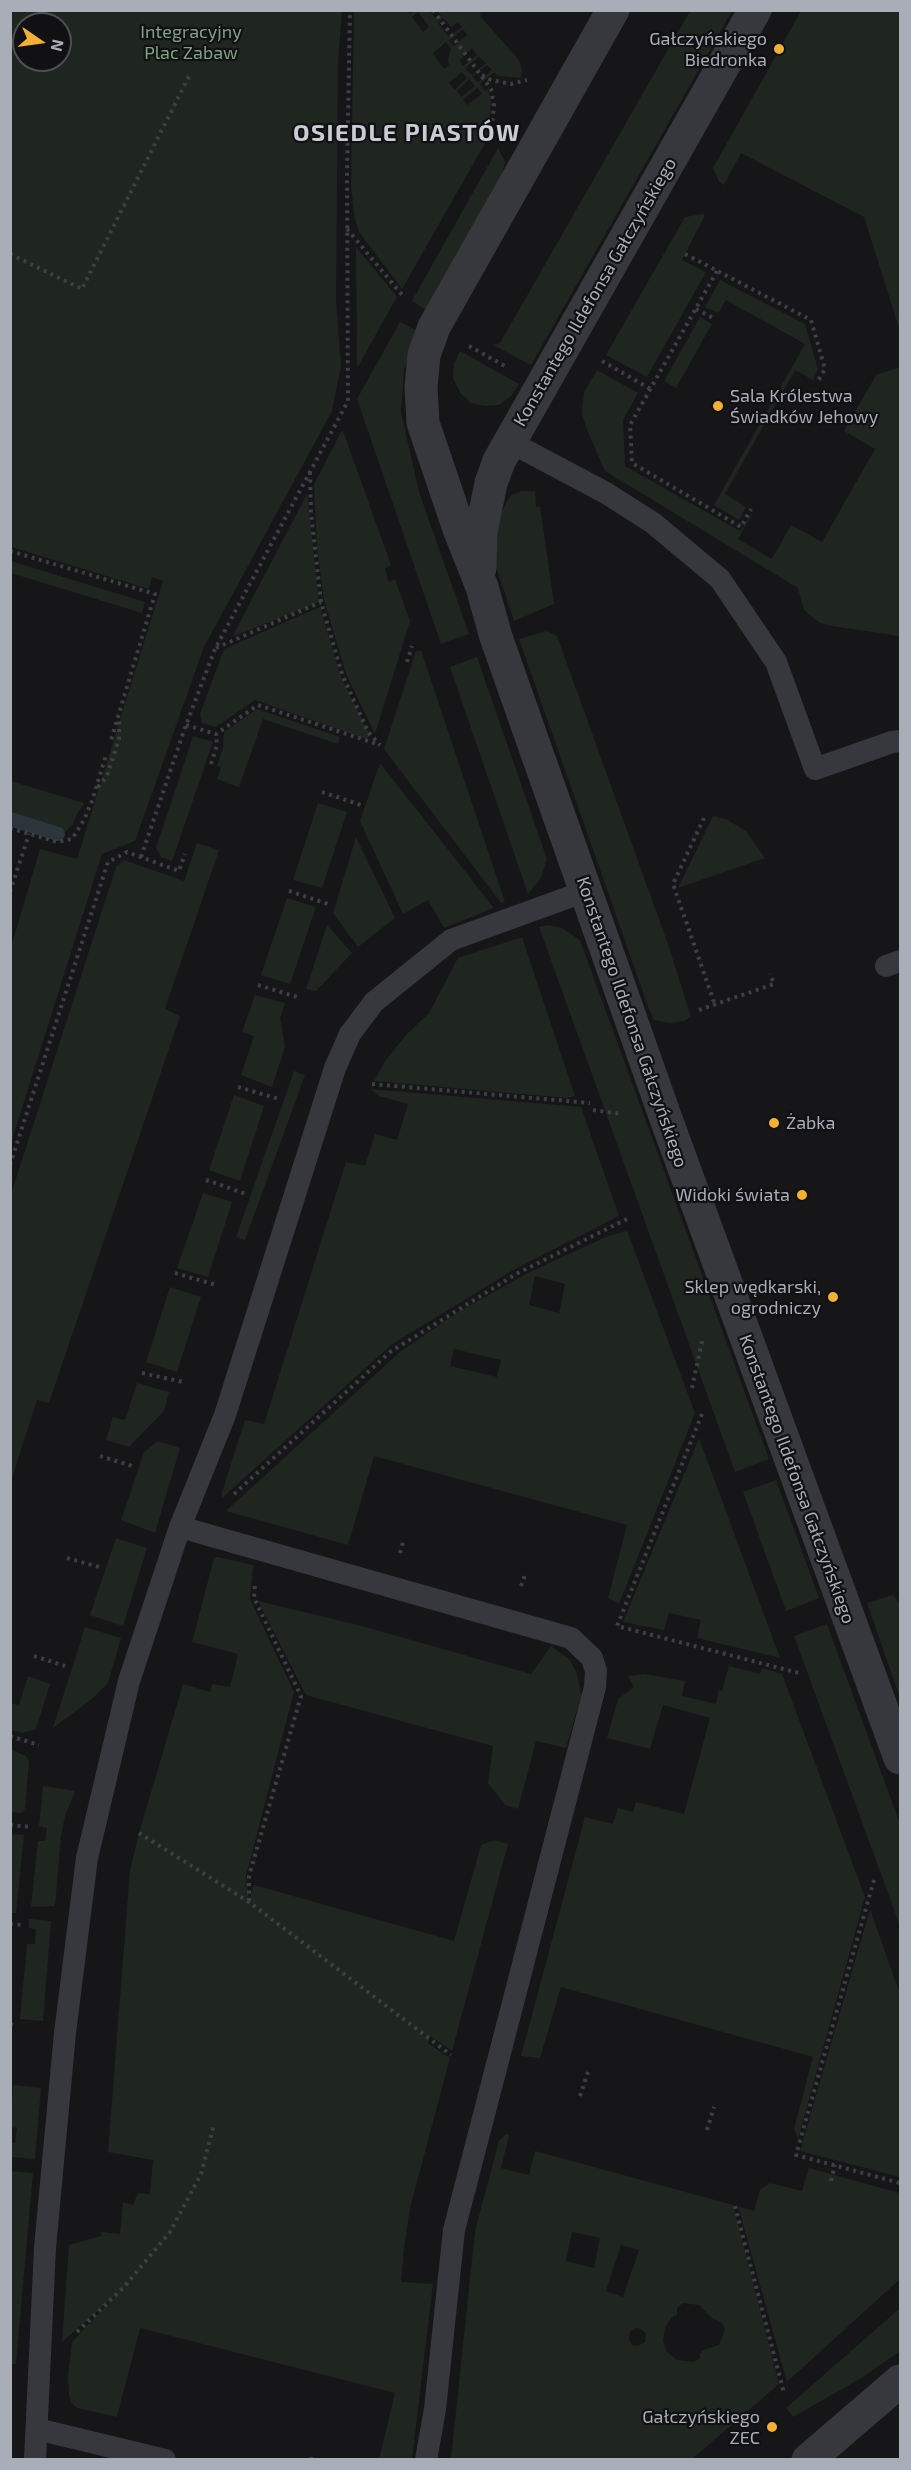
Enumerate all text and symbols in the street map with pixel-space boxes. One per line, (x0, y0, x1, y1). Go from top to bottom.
north arrow (12, 12, 72, 72)
park label: Integracyjny Plac Zabaw (140, 21, 242, 63)
place label: Gałczyńskiego Biedronka (649, 28, 767, 70)
text: N (48, 38, 69, 53)
marker: Gałczyńskiego Biedronka (772, 42, 786, 56)
district label: OSIEDLE PIASTÓW (293, 119, 521, 147)
street label: Konstantego Ildefonsa Gałczyńskiego (509, 154, 681, 430)
place label: Sala Królestwa Świadków Jehowy (730, 385, 878, 428)
marker: Sala Królestwa Świadków Jehowy (711, 399, 725, 413)
street label: Konstantego Ildefonsa Gałczyńskiego (572, 874, 692, 1170)
place label: Żabka (786, 1112, 835, 1134)
marker: Żabka (767, 1116, 781, 1130)
place label: Widoki świata (675, 1184, 790, 1206)
marker: Widoki świata (795, 1188, 809, 1202)
place label: Sklep wędkarski, ogrodniczy (684, 1276, 821, 1318)
marker: Sklep wędkarski, ogrodniczy (826, 1290, 840, 1304)
street label: Konstantego Ildefonsa Gałczyńskiego (734, 1331, 860, 1627)
place label: Gałczyńskiego ZEC (642, 2406, 760, 2448)
marker: Gałczyńskiego ZEC (765, 2420, 779, 2434)

